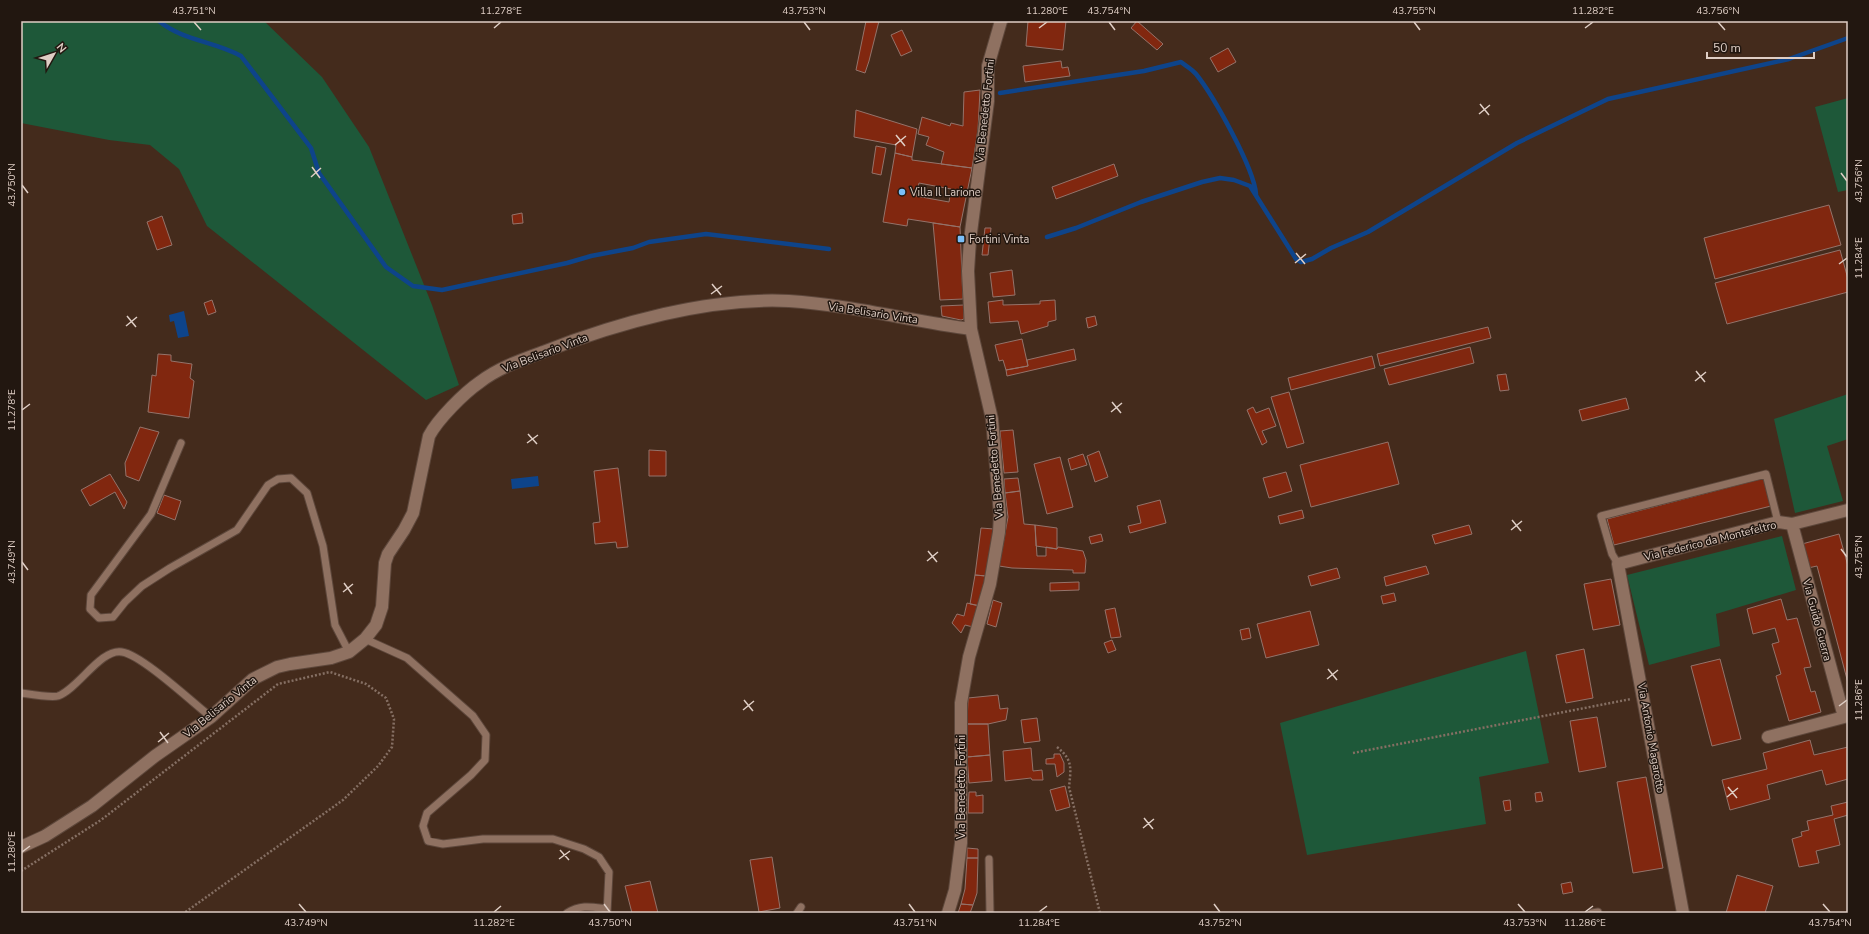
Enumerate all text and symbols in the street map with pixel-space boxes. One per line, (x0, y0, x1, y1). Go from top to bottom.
text: 43.751°N (172, 4, 216, 18)
text: 11.278°E (480, 4, 522, 18)
text: 43.753°N (782, 4, 826, 18)
text: 11.280°E (1026, 4, 1068, 18)
text: 43.754°N (1087, 4, 1131, 18)
text: 43.755°N (1392, 4, 1436, 18)
text: 11.282°E (1572, 4, 1614, 18)
text: 43.756°N (1696, 4, 1740, 18)
north arrow (34, 34, 74, 74)
scale bar (1707, 34, 1814, 60)
text: N (53, 40, 70, 56)
text: 50 m (1713, 40, 1741, 56)
street label: Via Benedetto Fortini (972, 58, 998, 165)
text: 43.756°N (1852, 159, 1866, 203)
text: 43.750°N (5, 163, 19, 207)
place label: Villa Il Larione (909, 185, 981, 200)
marker: Villa Il Larione (897, 187, 907, 197)
place label: Fortini Vinta (969, 232, 1029, 247)
marker: Fortini Vinta (956, 234, 966, 244)
text: 11.284°E (1852, 237, 1866, 279)
street label: Via Belisario Vinta (826, 298, 919, 328)
street label: Via Belisario Vinta (499, 330, 590, 377)
text: 11.278°E (5, 389, 19, 431)
street label: Via Benedetto Fortini (983, 414, 1007, 521)
street label: Via Federico da Montefeltro (1641, 517, 1778, 565)
text: 43.755°N (1852, 535, 1866, 579)
text: 43.749°N (5, 540, 19, 584)
street label: Via Guido Guerra (1799, 576, 1835, 663)
street label: Via Belisario Vinta (179, 673, 260, 742)
text: 11.286°E (1852, 679, 1866, 721)
street label: Via Antonio Magarotto (1634, 681, 1668, 794)
street label: Via Benedetto Fortini (954, 735, 969, 840)
text: 11.280°E (5, 831, 19, 873)
text: 43.749°N (284, 916, 328, 930)
text: 11.282°E (473, 916, 515, 930)
text: 43.750°N (588, 916, 632, 930)
text: 43.751°N (893, 916, 937, 930)
text: 11.284°E (1018, 916, 1060, 930)
text: 43.752°N (1198, 916, 1242, 930)
text: 43.753°N (1503, 916, 1547, 930)
text: 11.286°E (1564, 916, 1606, 930)
text: 43.754°N (1808, 916, 1852, 930)

